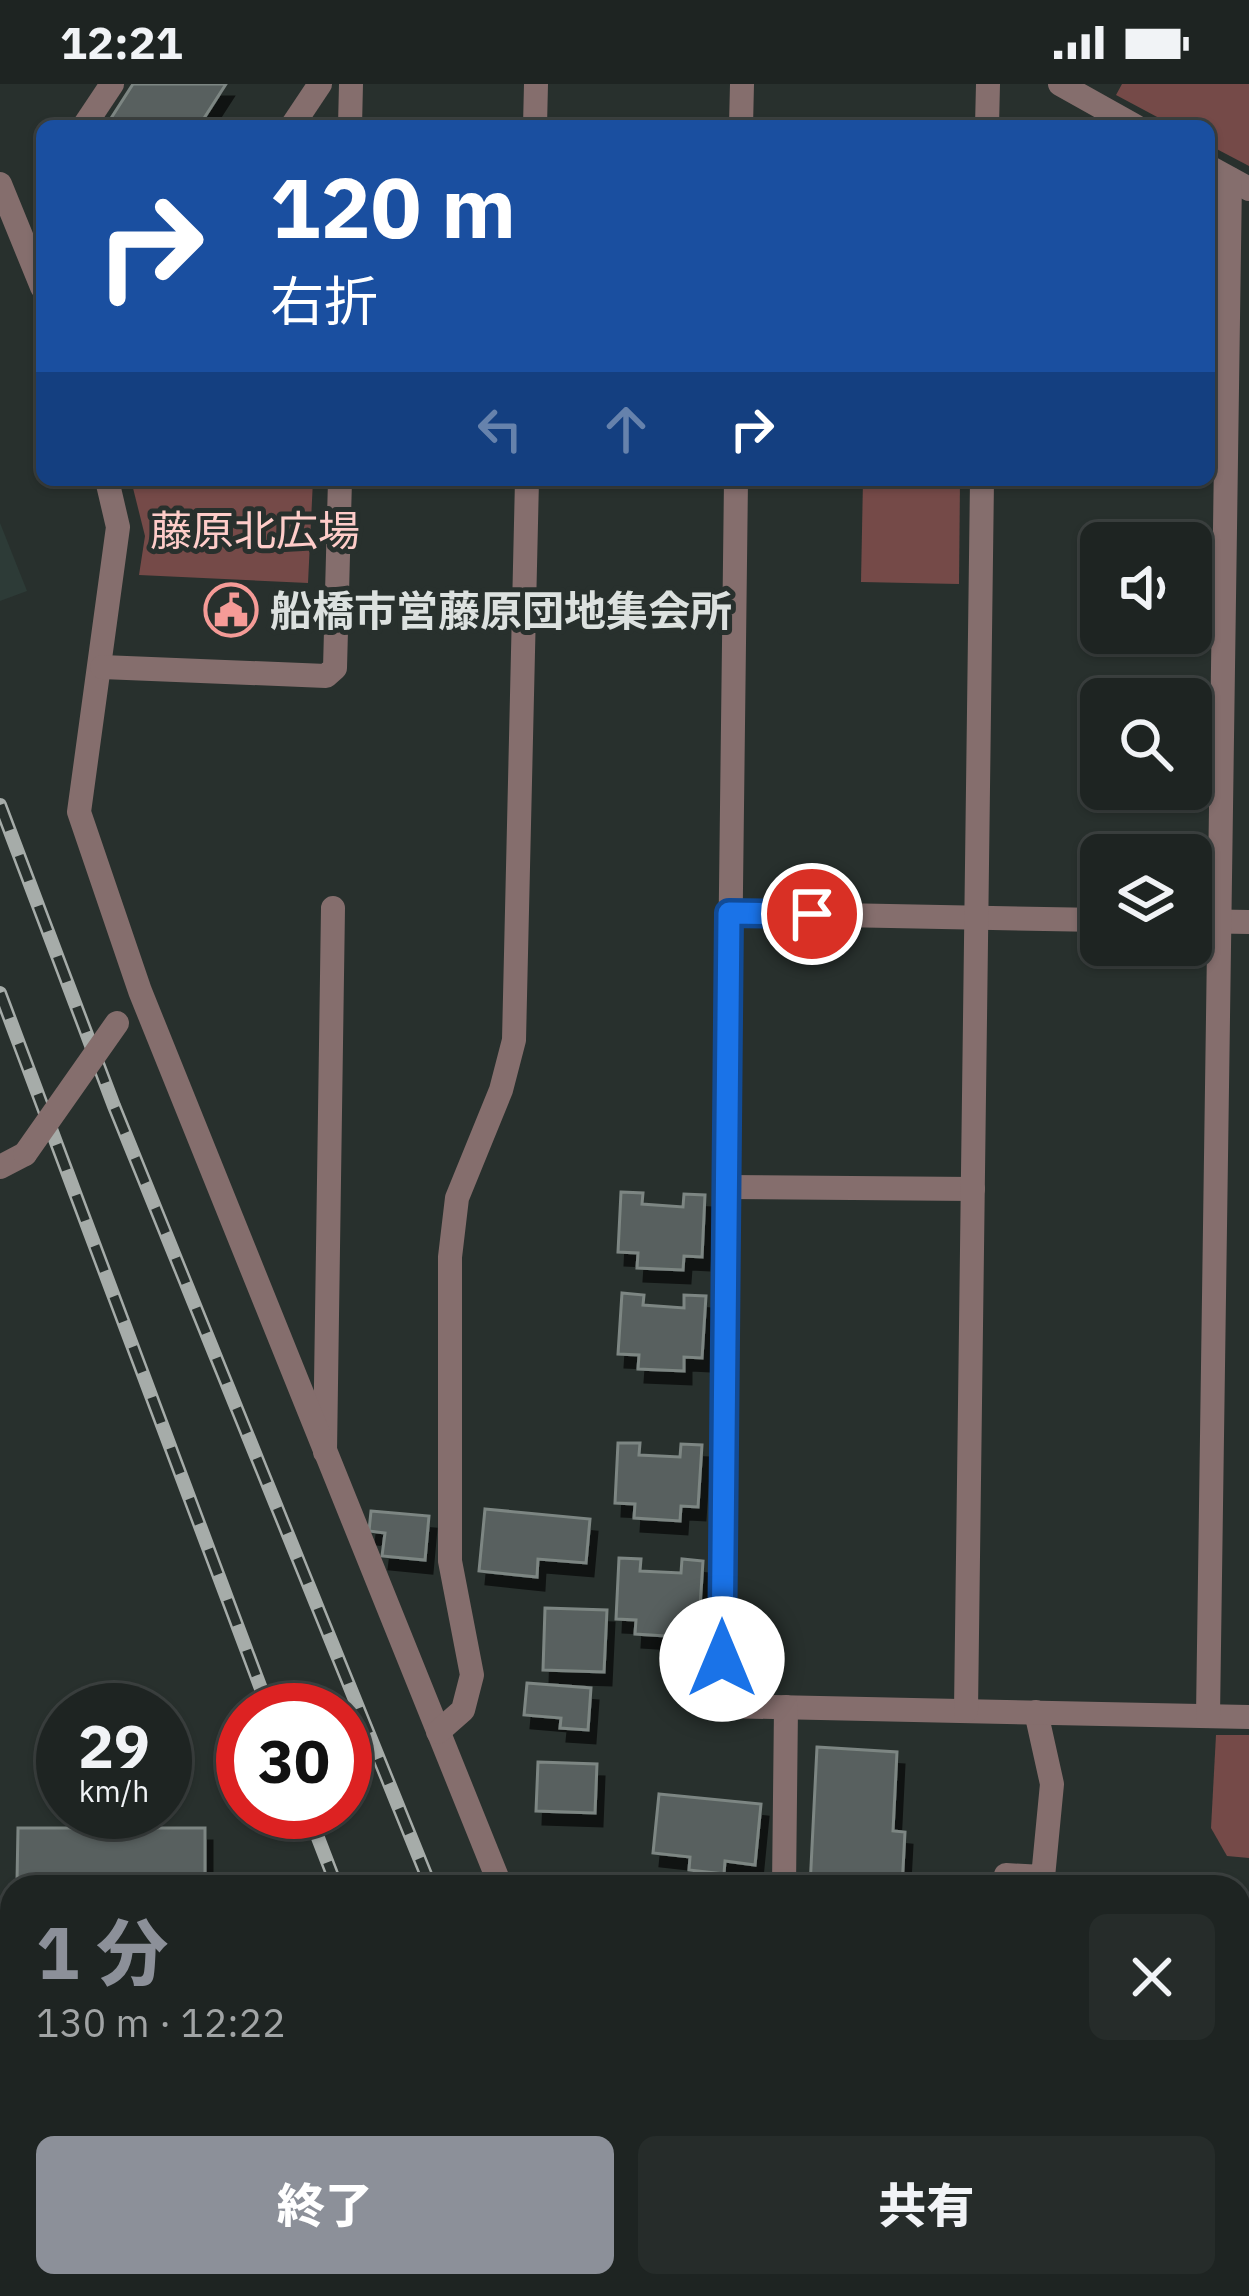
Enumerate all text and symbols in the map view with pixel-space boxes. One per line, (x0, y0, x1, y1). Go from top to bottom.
text: 12:21 (60, 13, 183, 71)
text: 120 m (270, 152, 516, 261)
icon: right (72, 168, 228, 324)
text: 右折 (270, 266, 378, 336)
icon: left (467, 396, 533, 462)
icon: ahead (593, 396, 659, 462)
icon: right (719, 396, 785, 462)
park label: 藤原北広場 (150, 503, 360, 558)
map controls (1080, 522, 1212, 966)
button: sound (1080, 522, 1212, 654)
public building icon: 船橋市営藤原団地集会所 (203, 582, 259, 638)
place label: 船橋市営藤原団地集会所 (270, 583, 732, 638)
button: search (1080, 678, 1212, 810)
button: layers (1080, 834, 1212, 966)
pin (761, 863, 863, 965)
icon: arrive (779, 881, 845, 947)
position arrow (659, 1596, 785, 1722)
speed limit sign: 30 (216, 1683, 372, 1839)
text: 29 (78, 1706, 150, 1785)
text: km/h (79, 1771, 149, 1810)
text: 1 分 (36, 1905, 168, 1999)
button: close (1089, 1914, 1215, 2040)
text: 130 m · 12:22 (36, 1997, 286, 2048)
button: 終了 (36, 2136, 614, 2274)
button: 共有 (638, 2136, 1215, 2274)

